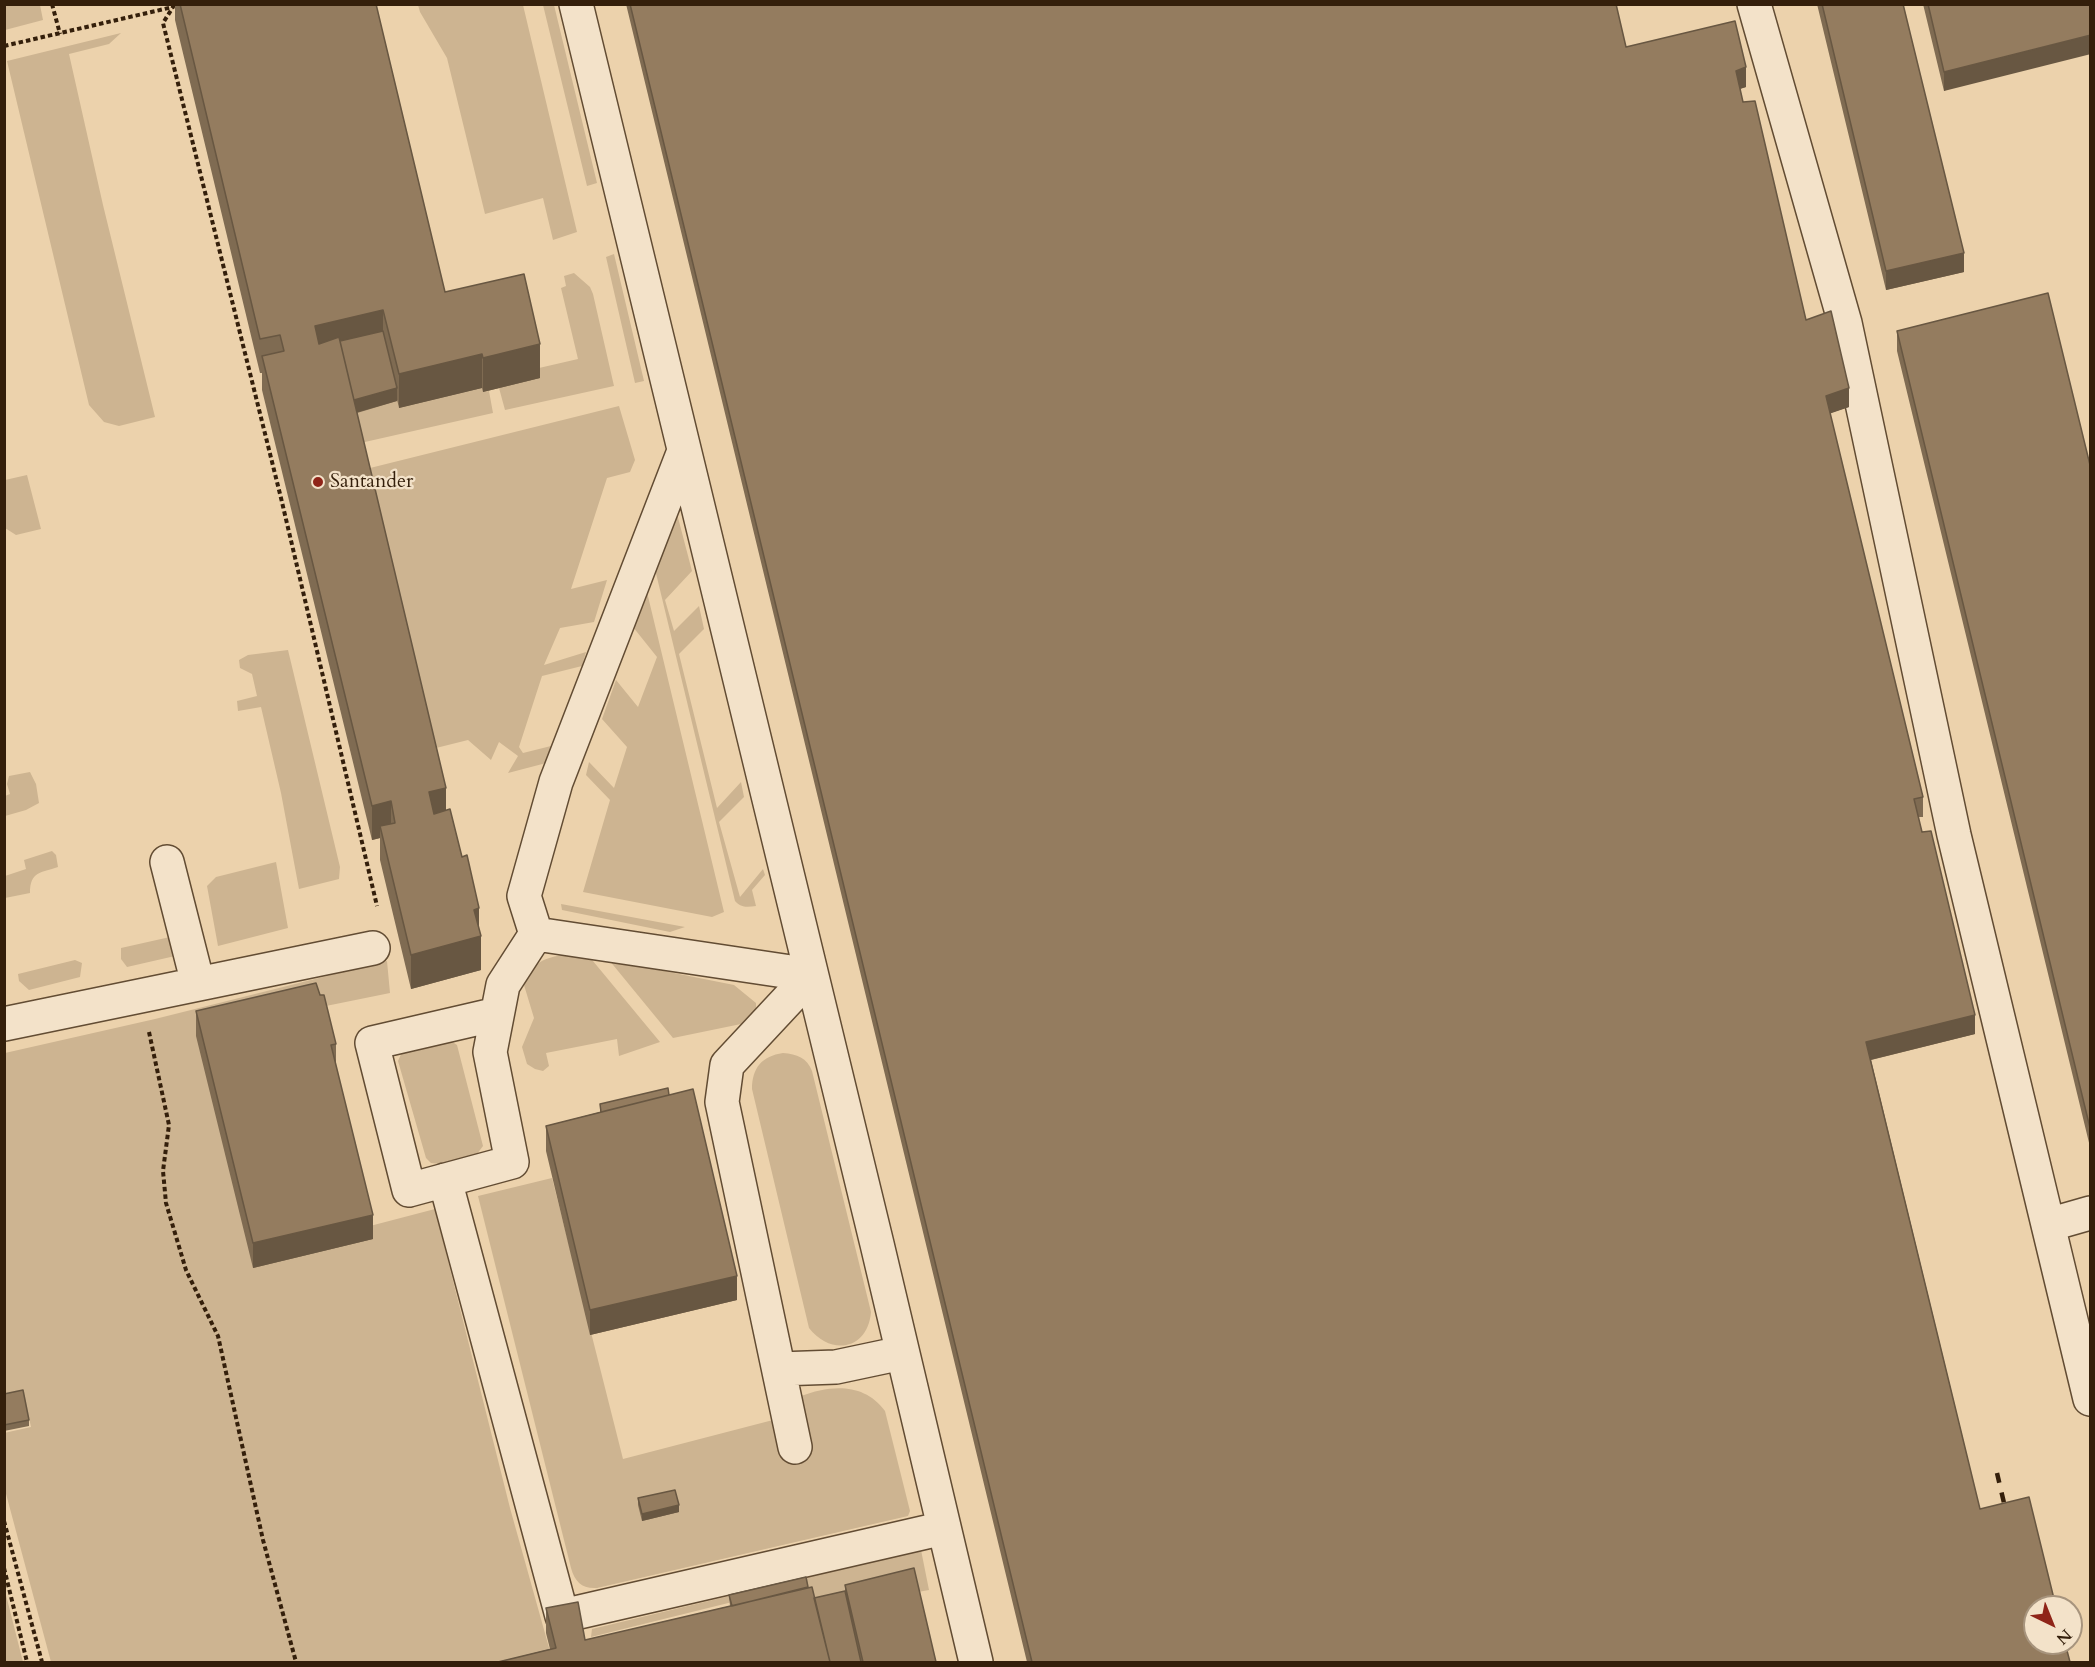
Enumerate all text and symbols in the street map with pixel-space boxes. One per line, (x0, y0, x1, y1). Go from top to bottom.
place label: Santander (330, 470, 413, 494)
marker: Santander (311, 475, 325, 489)
north arrow (2023, 1595, 2083, 1655)
text: N (2051, 1624, 2076, 1649)

